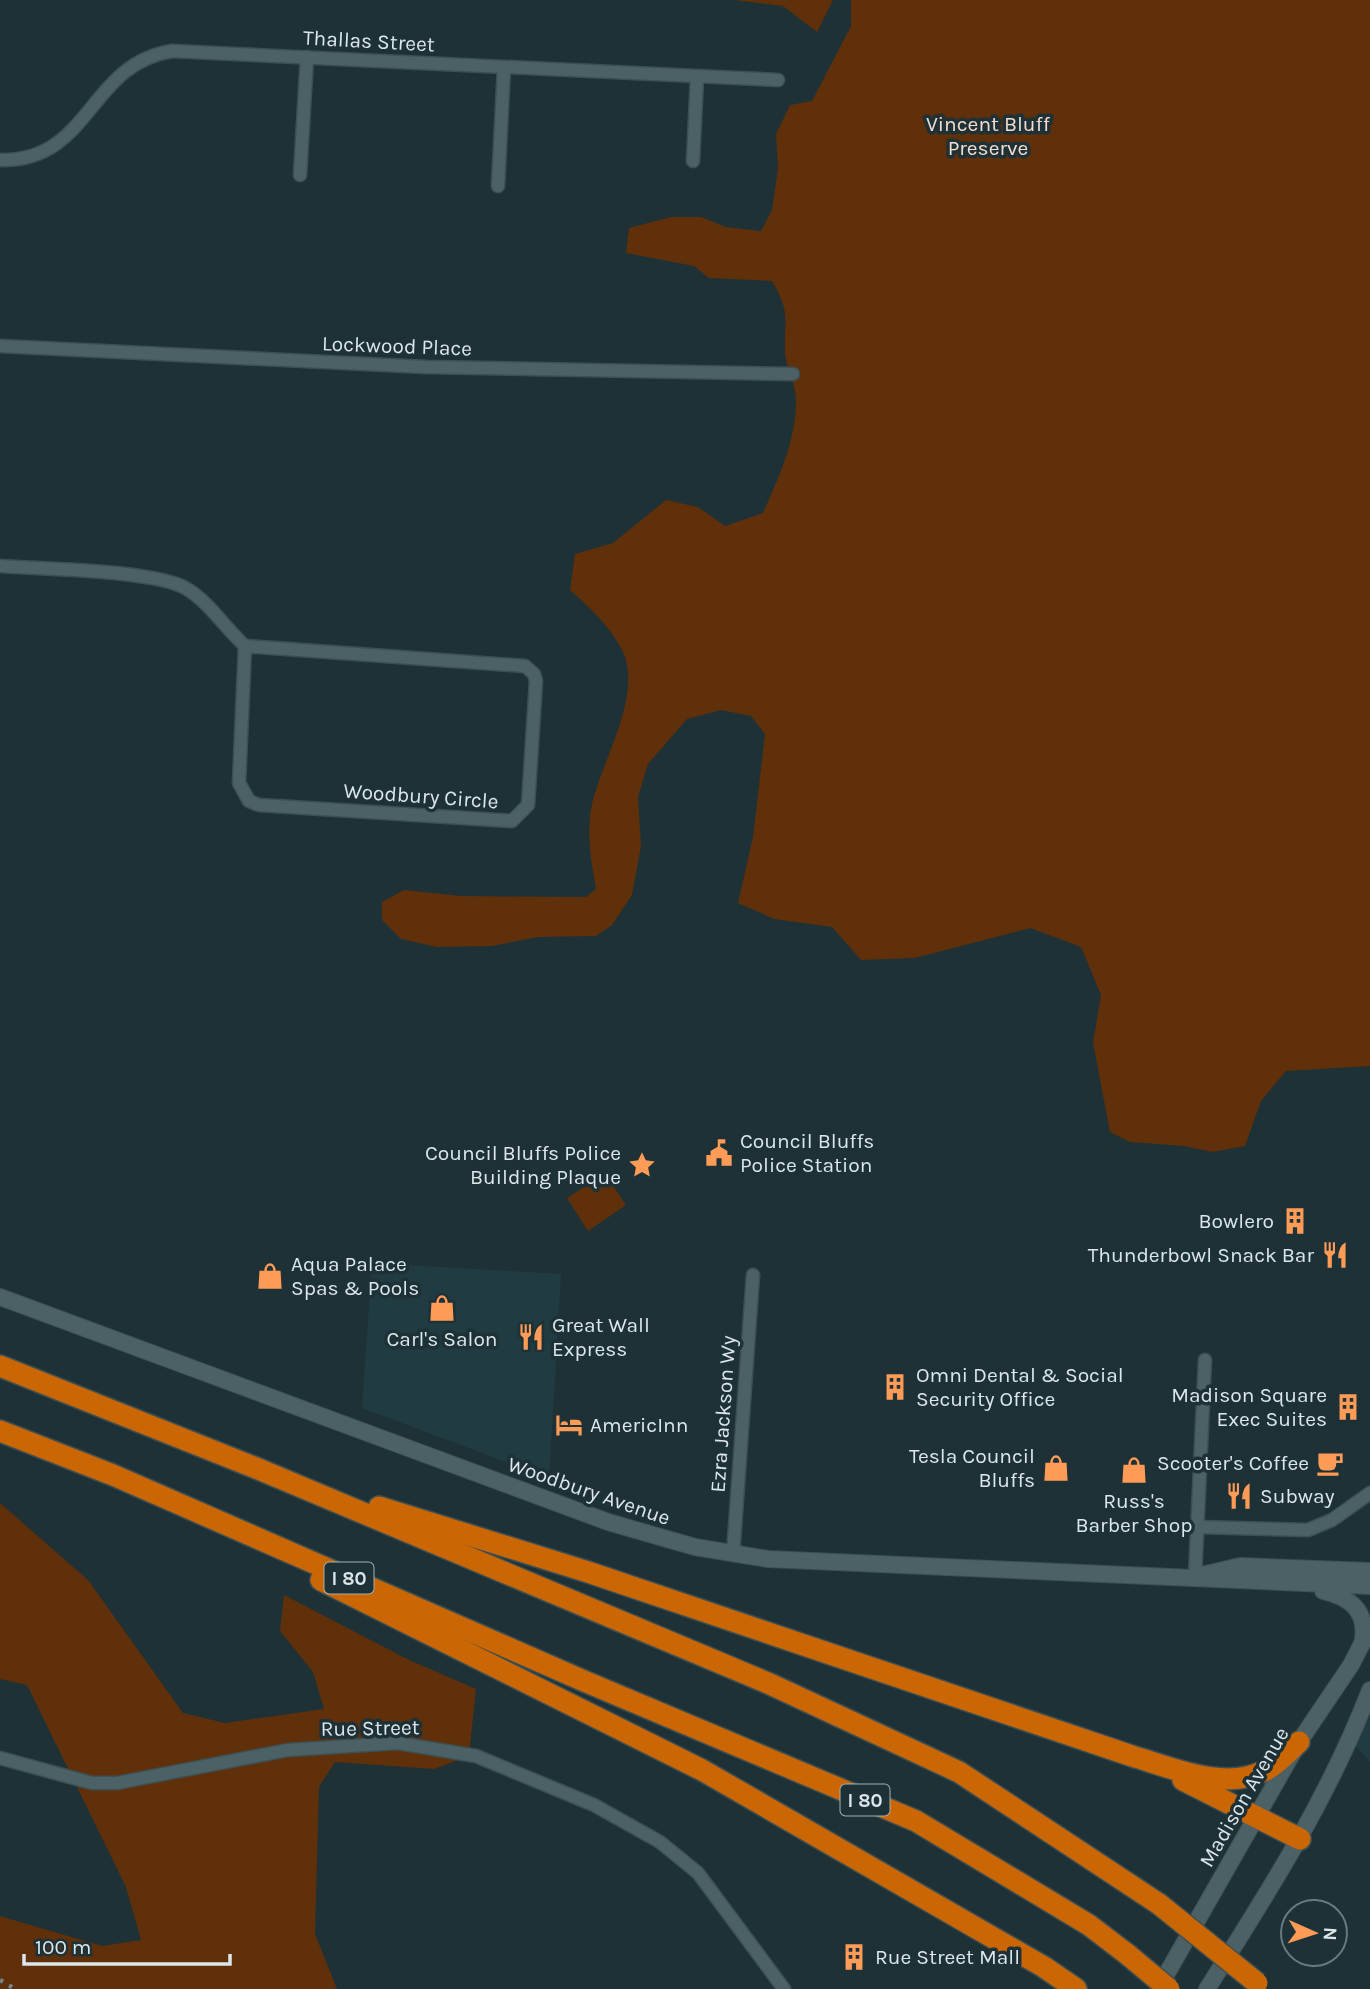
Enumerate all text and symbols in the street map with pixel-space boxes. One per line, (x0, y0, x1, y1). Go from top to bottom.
street label: Thallas Street (303, 26, 436, 56)
park label: Vincent Bluff Preserve (926, 112, 1051, 160)
street label: Lockwood Place (322, 331, 472, 361)
street label: Woodbury Circle (343, 779, 499, 813)
place label: Council Bluffs Police Station (740, 1129, 874, 1177)
public building icon: Council Bluffs Police Station (704, 1138, 734, 1168)
place label: Council Bluffs Police Building Plaque (425, 1141, 621, 1189)
place icon: Council Bluffs Police Building Plaque (627, 1150, 657, 1180)
building icon: Bowlero (1280, 1206, 1310, 1236)
place label: Bowlero (1199, 1209, 1274, 1233)
restaurant icon: Thunderbowl Snack Bar (1320, 1240, 1350, 1270)
place label: Thunderbowl Snack Bar (1088, 1243, 1314, 1267)
place label: Aqua Palace Spas & Pools (291, 1252, 419, 1300)
shop icon: Aqua Palace Spas & Pools (255, 1261, 285, 1291)
shop icon: Carl's Salon (427, 1293, 457, 1323)
place label: Great Wall Express (552, 1313, 650, 1361)
restaurant icon: Great Wall Express (516, 1322, 546, 1352)
place label: Carl's Salon (386, 1327, 498, 1351)
street label: Ezra Jackson Wy (706, 1334, 740, 1493)
place label: Omni Dental & Social Security Office (916, 1363, 1124, 1411)
building icon: Omni Dental & Social Security Office (880, 1372, 910, 1402)
place label: Madison Square Exec Suites (1171, 1383, 1327, 1431)
building icon: Madison Square Exec Suites (1333, 1392, 1363, 1422)
hotel icon: AmericInn (554, 1410, 584, 1440)
place label: AmericInn (590, 1413, 688, 1437)
place label: Tesla Council Bluffs (909, 1444, 1035, 1492)
cafe icon: Scooter's Coffee (1315, 1448, 1345, 1478)
place label: Scooter's Coffee (1157, 1451, 1309, 1475)
street label: Woodbury Avenue (505, 1452, 673, 1530)
shop icon: Tesla Council Bluffs (1041, 1453, 1071, 1483)
shop icon: Russ's Barber Shop (1119, 1455, 1149, 1485)
restaurant icon: Subway (1224, 1481, 1254, 1511)
place label: Subway (1260, 1484, 1335, 1508)
place label: Russ's Barber Shop (1075, 1489, 1193, 1537)
road number: I 80 (324, 1562, 374, 1594)
street label: Rue Street (320, 1715, 420, 1741)
street label: Madison Avenue (1194, 1723, 1294, 1871)
road number: I 80 (840, 1784, 890, 1816)
north arrow (1279, 1898, 1349, 1968)
scale bar (24, 1923, 231, 1967)
text: N (1319, 1926, 1341, 1941)
text: 100 m (35, 1935, 92, 1959)
building icon: Rue Street Mall (839, 1942, 869, 1972)
place label: Rue Street Mall (875, 1945, 1020, 1969)

